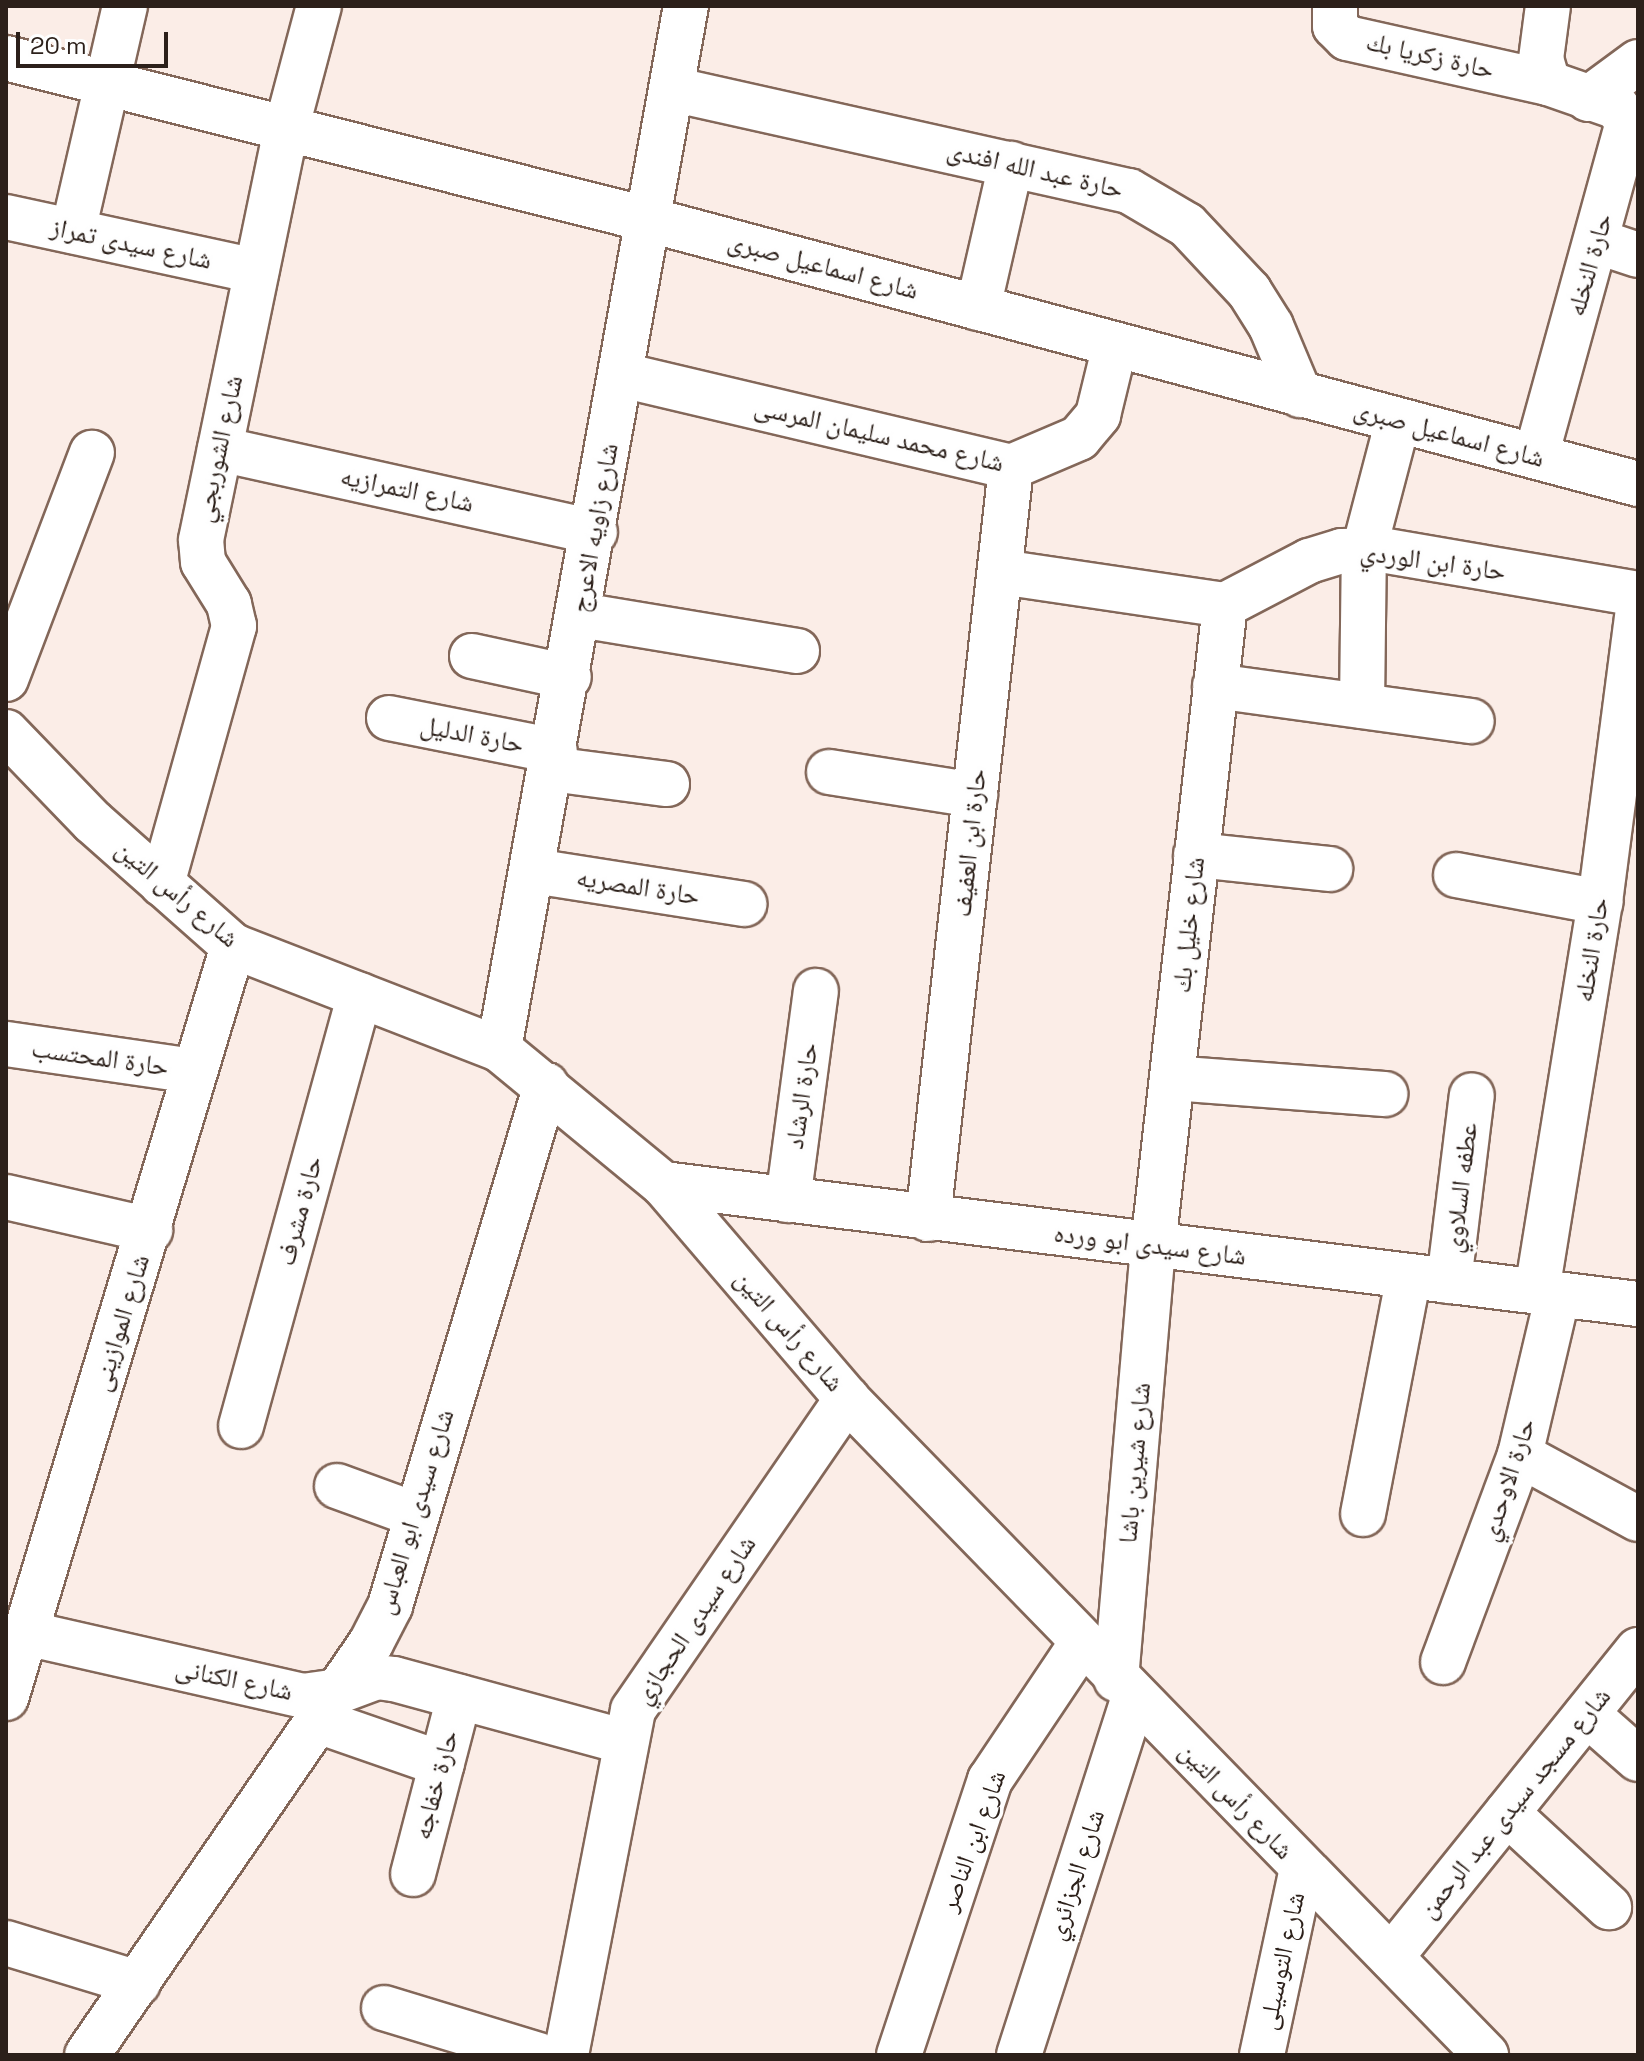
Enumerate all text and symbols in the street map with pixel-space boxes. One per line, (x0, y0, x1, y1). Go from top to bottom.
scale bar (20, 16, 172, 66)
street label: حارة زكريا بك (1363, 26, 1497, 86)
text: 20 m (30, 30, 87, 61)
street label: حارة عبد الله افندى (944, 135, 1126, 205)
street label: حارة النخله (1561, 210, 1619, 320)
street label: شارع سيدى تمراز (48, 212, 214, 276)
street label: شارع اسماعيل صبرى (724, 226, 922, 306)
street label: شارع الشوربجي (188, 373, 250, 525)
street label: شارع محمد سليمان المرسى (751, 391, 1007, 479)
street label: شارع اسماعيل صبرى (1350, 394, 1548, 474)
street label: شارع زاويه الاعرج (565, 441, 625, 615)
street label: شارع التمرازيه (338, 461, 476, 519)
street label: حارة ابن الوردي (1358, 536, 1508, 588)
street label: حارة الدليل (418, 710, 526, 760)
street label: حارة ابن العفيف (947, 767, 993, 919)
street label: شارع رأس التين (109, 834, 245, 954)
street label: شارع خليل بك (1166, 855, 1212, 995)
street label: حارة المصريه (574, 862, 702, 912)
street label: حارة النخله (1568, 896, 1616, 1004)
street label: حارة المحتسب (29, 1033, 171, 1083)
street label: حارة الرشاد (779, 1041, 825, 1151)
street label: عطفه السلاوي (1438, 1121, 1484, 1255)
street label: حارة مشرف (270, 1153, 330, 1269)
street label: شارع سيدى ابو ورده (1052, 1218, 1248, 1272)
street label: شارع الموازينى (85, 1251, 157, 1395)
street label: شارع رأس التين (728, 1264, 850, 1398)
street label: شارع شيرين باشا (1112, 1381, 1158, 1545)
street label: شارع سيدى ابو العباس (369, 1406, 461, 1618)
street label: حارة الاوحدي (1474, 1415, 1542, 1545)
street label: شارع سيدى الحجازي (627, 1530, 763, 1710)
street label: شارع الكنانى (173, 1652, 295, 1708)
street label: شارع مسجد سيدى عبد الرحمن (1412, 1681, 1618, 1925)
street label: حارة خفاجه (406, 1727, 466, 1843)
street label: شارع رأس التين (1172, 1736, 1300, 1866)
street label: شارع ابن الناصر (933, 1766, 1013, 1916)
street label: شارع الجزائري (1040, 1806, 1112, 1944)
street label: شارع التوسيلى (1252, 1889, 1312, 2033)

